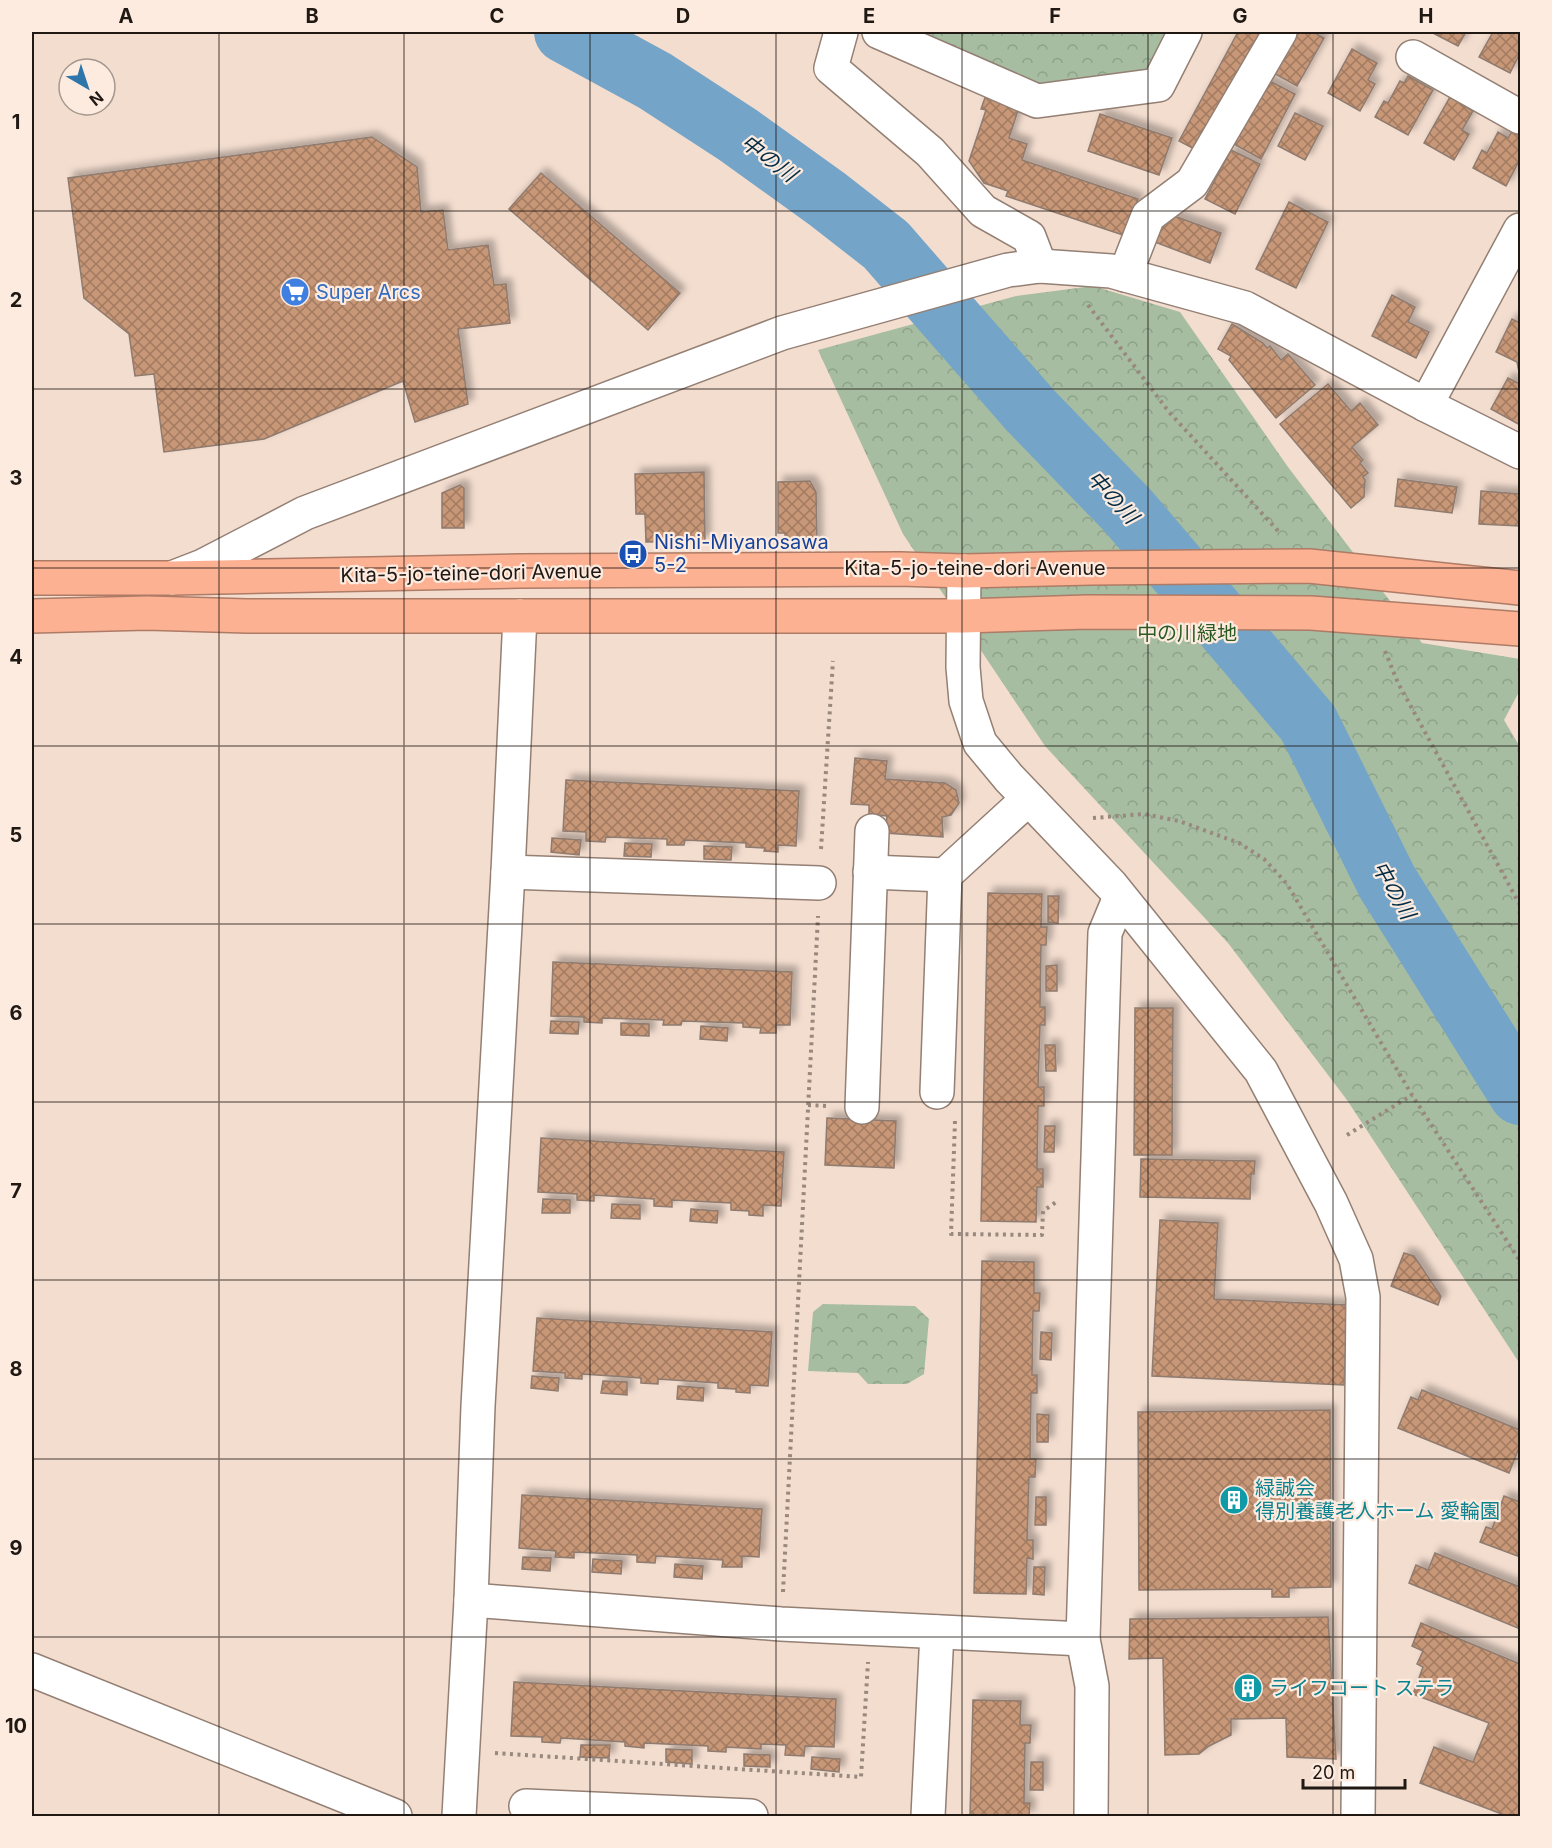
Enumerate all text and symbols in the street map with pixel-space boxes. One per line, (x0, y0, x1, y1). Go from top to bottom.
text: A (119, 4, 134, 28)
text: B (305, 4, 319, 28)
text: C (490, 4, 504, 28)
text: D (676, 4, 690, 28)
text: E (863, 4, 875, 28)
text: F (1049, 4, 1061, 28)
text: G (1232, 4, 1248, 28)
text: H (1419, 4, 1433, 28)
north arrow (57, 57, 117, 117)
text: N (85, 87, 107, 110)
text: 1 (12, 110, 20, 134)
water label: 中の川 (736, 129, 803, 188)
supermarket icon: Super Arcs (279, 276, 311, 308)
place label: Super Arcs (316, 280, 421, 304)
text: 2 (10, 288, 22, 312)
water label: 中の川 (1082, 465, 1145, 530)
text: 3 (10, 466, 22, 490)
place label: Nishi-Miyanosawa 5-2 (654, 530, 829, 577)
bus stop icon: Nishi-Miyanosawa 5-2 (617, 538, 649, 570)
street label: Kita-5-jo-teine-dori Avenue (844, 556, 1106, 580)
street label: Kita-5-jo-teine-dori Avenue (340, 559, 602, 587)
park label: 中の川緑地 (1137, 621, 1237, 645)
text: 4 (9, 645, 23, 669)
text: 5 (10, 823, 22, 847)
water label: 中の川 (1367, 856, 1422, 925)
text: 6 (10, 1001, 23, 1025)
text: 7 (10, 1179, 22, 1203)
text: 8 (9, 1357, 23, 1381)
place label: 緑誠会 得別養護老人ホーム 愛輪園 (1255, 1476, 1500, 1523)
building icon: 緑誠会 得別養護老人ホーム 愛輪園 (1218, 1484, 1250, 1516)
text: 9 (10, 1536, 23, 1560)
building icon: ライフコート ステラ (1232, 1672, 1264, 1704)
place label: ライフコート ステラ (1269, 1676, 1455, 1700)
text: 10 (5, 1714, 27, 1738)
scale bar (1303, 1752, 1405, 1790)
text: 20 m (1312, 1762, 1355, 1783)

